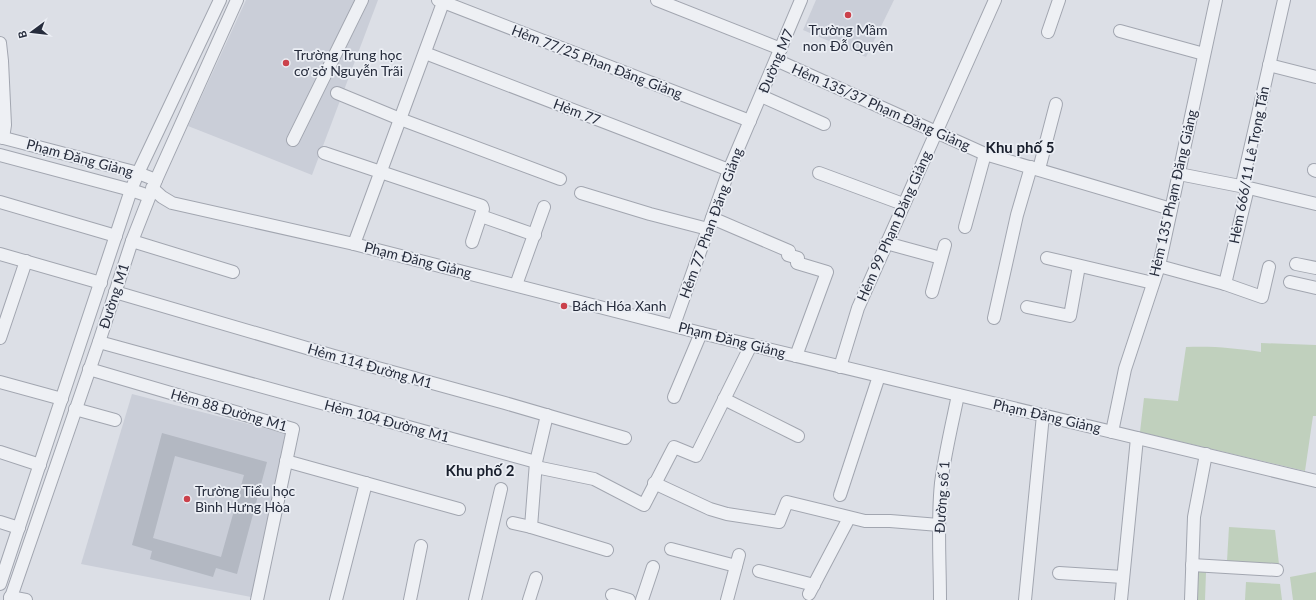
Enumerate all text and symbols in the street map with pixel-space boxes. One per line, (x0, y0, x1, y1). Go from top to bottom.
marker: Trường Mầm non Đỗ Quyên (843, 10, 853, 20)
north arrow (12, 12, 52, 52)
street label: Hẻm 77/25 Phan Đăng Giảng (509, 21, 685, 102)
place label: Trường Mầm non Đỗ Quyên (803, 21, 893, 54)
street label: Đường M7 (754, 26, 797, 95)
text: B (15, 30, 29, 40)
place label: Trường Trung học cơ sở Nguyễn Trãi (294, 46, 403, 79)
marker: Trường Trung học cơ sở Nguyễn Trãi (281, 58, 291, 68)
street label: Hẻm 135/37 Phạm Đăng Giảng (789, 59, 973, 154)
street label: Hẻm 666/11 Lê Trọng Tấn (1225, 85, 1272, 245)
street label: Hẻm 77 (551, 95, 603, 128)
street label: Hẻm 135 Phạm Đăng Giảng (1145, 108, 1200, 278)
street label: Phạm Đăng Giảng (25, 135, 135, 180)
district label: Khu phố 5 (986, 138, 1054, 156)
street label: Hẻm 77 Phan Đăng Giảng (675, 145, 746, 300)
street label: Hẻm 99 Phạm Đăng Giảng (853, 148, 934, 304)
street label: Phạm Đăng Giảng (363, 238, 474, 281)
street label: Đường M1 (95, 261, 132, 331)
place label: Bách Hóa Xanh (572, 297, 667, 314)
marker: Bách Hóa Xanh (559, 301, 569, 311)
street label: Phạm Đăng Giảng (677, 318, 788, 361)
street label: Hẻm 114 Đường M1 (306, 340, 434, 391)
street label: Hẻm 88 Đường M1 (169, 385, 289, 434)
street label: Phạm Đăng Giảng (992, 395, 1103, 436)
street label: Hẻm 104 Đường M1 (323, 396, 452, 445)
street label: Đường số 1 (930, 460, 953, 534)
district label: Khu phố 2 (446, 461, 515, 479)
place label: Trường Tiểu học Bình Hưng Hòa (195, 482, 296, 515)
marker: Trường Tiểu học Bình Hưng Hòa (182, 494, 192, 504)

